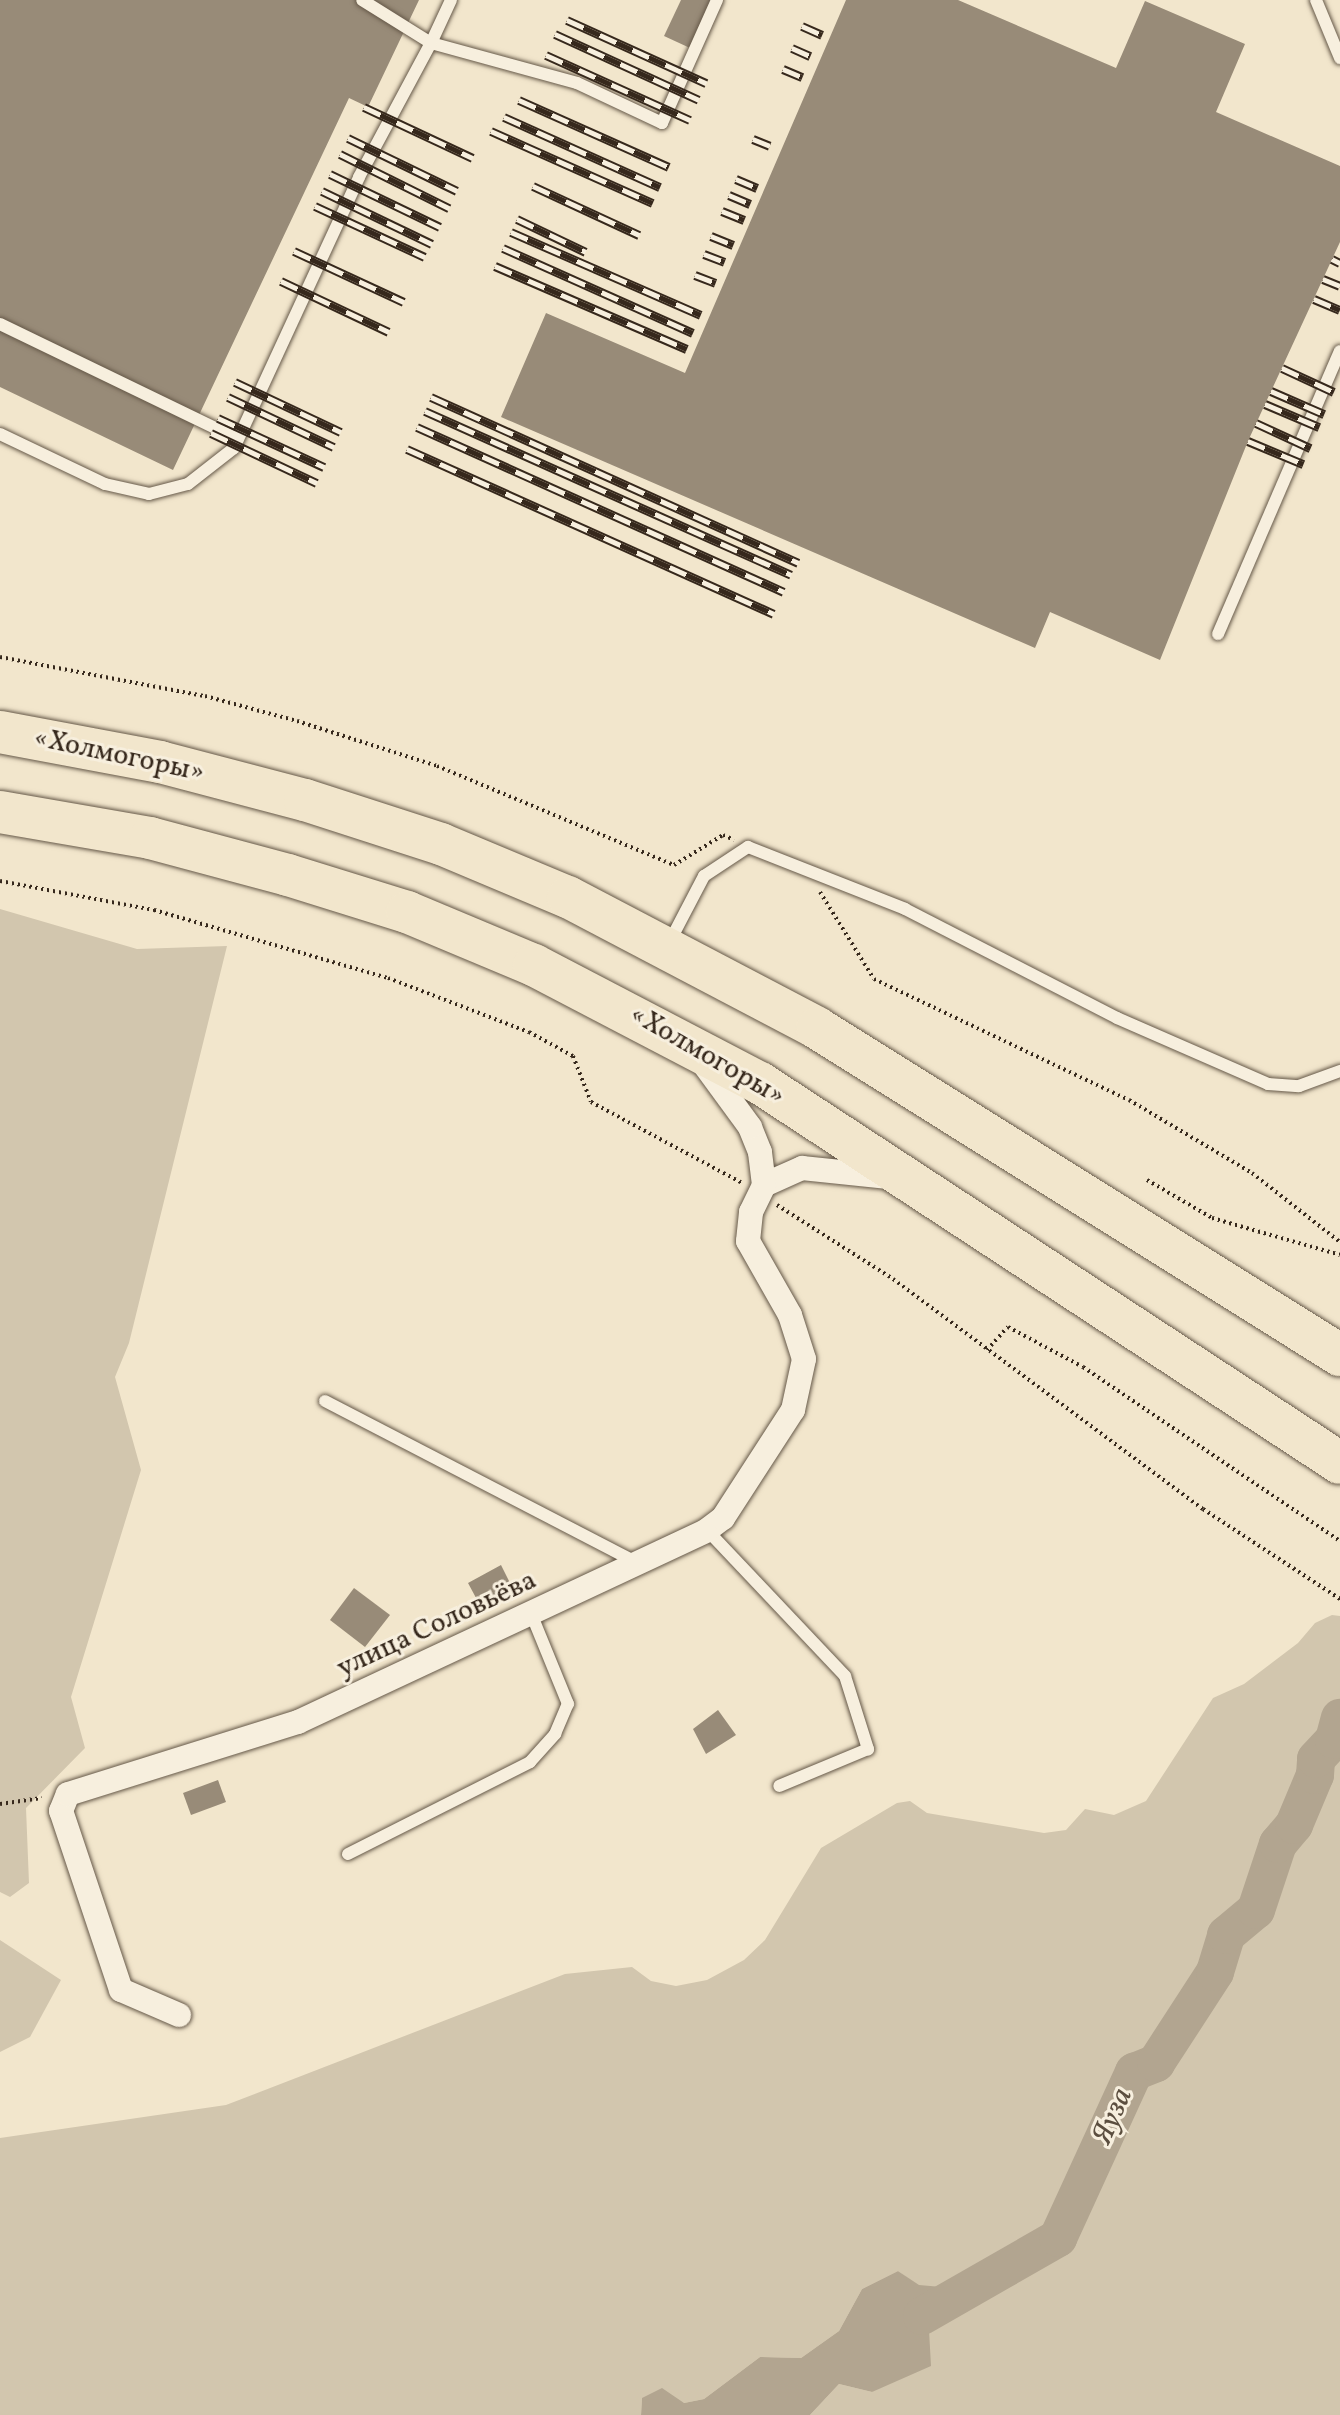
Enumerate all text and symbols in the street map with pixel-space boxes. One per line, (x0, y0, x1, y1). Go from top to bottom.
street label: «Холмогоры» (31, 722, 207, 790)
street label: «Холмогоры» (624, 998, 790, 1114)
street label: улица Соловьёва (332, 1564, 542, 1686)
water label: Яуза (1085, 2083, 1141, 2149)

